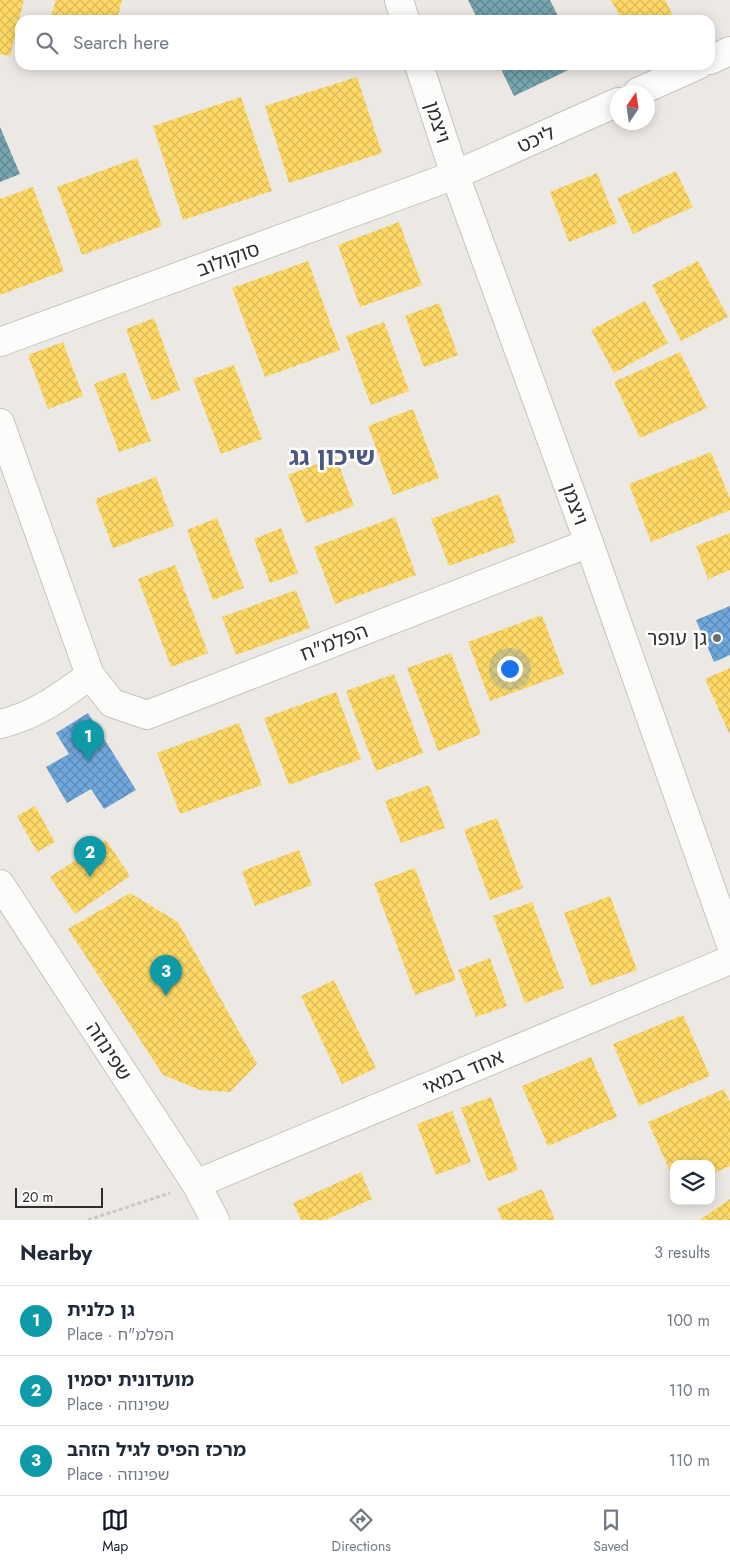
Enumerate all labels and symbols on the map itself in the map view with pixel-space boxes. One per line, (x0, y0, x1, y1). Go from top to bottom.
north arrow (610, 85, 655, 130)
street label: ויצמן (417, 97, 458, 147)
street label: ליכט (513, 118, 560, 161)
street label: סוקולוב (193, 235, 264, 284)
district label: שיכון גג (289, 438, 375, 474)
street label: ויצמן (554, 479, 595, 529)
street label: הפלמ"ח (296, 616, 372, 669)
place label: גן עופר (647, 624, 708, 653)
marker: גן עופר (711, 632, 723, 644)
your location (497, 656, 523, 682)
pin: 1 (72, 720, 104, 761)
pin: 2 (74, 836, 106, 877)
pin: 3 (150, 955, 182, 996)
street label: שפינוזה (79, 1016, 138, 1086)
street label: אחד במאי (418, 1042, 508, 1103)
scale bar (15, 1185, 102, 1208)

